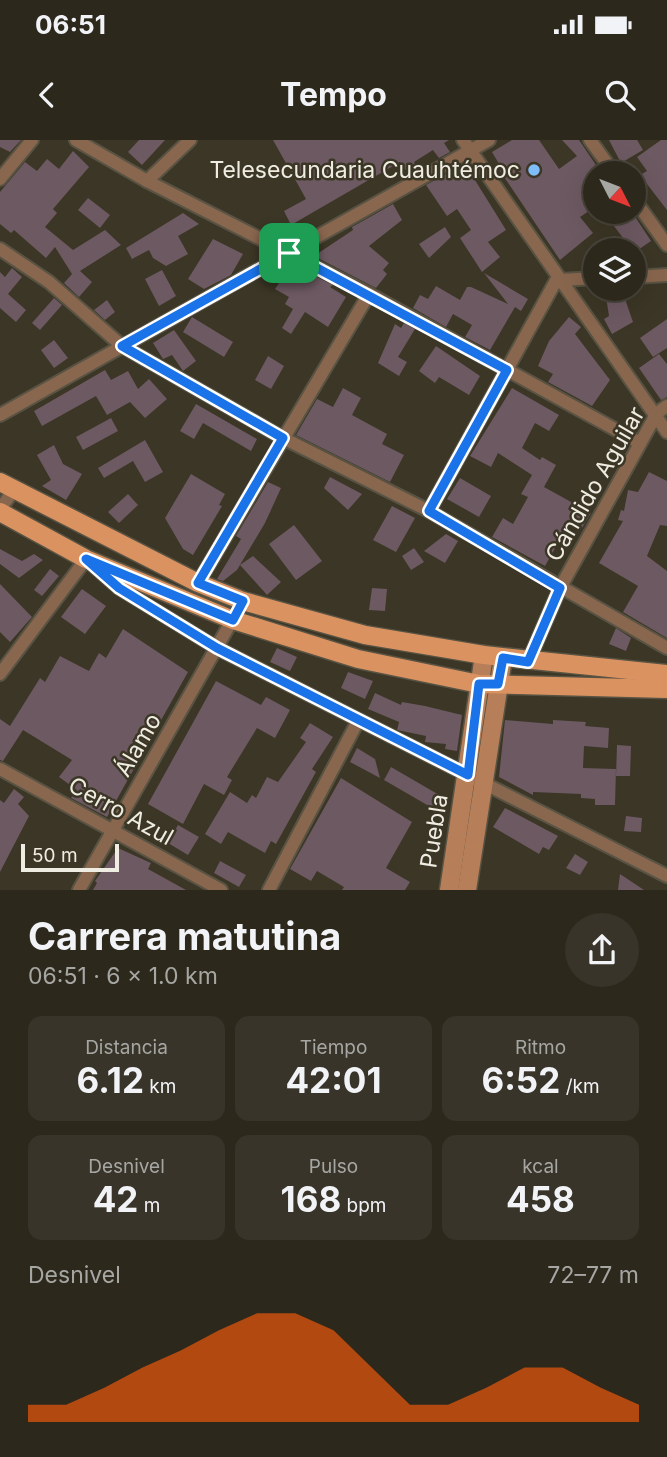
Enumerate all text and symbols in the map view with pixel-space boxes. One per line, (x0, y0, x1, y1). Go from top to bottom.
text: 06:51 (35, 9, 106, 40)
text: Tempo (280, 75, 387, 114)
icon: back (28, 76, 66, 114)
icon: search (601, 76, 639, 114)
place label: Telesecundaria Cuauhtémoc (209, 156, 520, 184)
north arrow (583, 161, 646, 224)
map controls (583, 161, 646, 301)
marker: Telesecundaria Cuauhtémoc (526, 162, 542, 178)
pin (259, 223, 319, 283)
icon: arrive (270, 234, 308, 272)
button: layers (583, 238, 646, 301)
street label: Cándido Aguilar (539, 402, 651, 566)
street label: Álamo (109, 708, 167, 782)
street label: Cerro Azul (64, 771, 178, 851)
street label: Puebla (414, 792, 454, 870)
scale bar (21, 841, 119, 873)
text: 50 m (32, 844, 78, 867)
text: Carrera matutina (28, 913, 341, 959)
button: share (565, 913, 639, 987)
text: 06:51 · 6 × 1.0 km (28, 962, 218, 990)
text: Distancia (85, 1036, 168, 1059)
text: Tiempo (300, 1036, 367, 1059)
text: Ritmo (515, 1036, 566, 1059)
text: 6.12 (77, 1059, 144, 1101)
text: 42:01 (285, 1059, 382, 1101)
text: 6:52 (481, 1059, 560, 1101)
text: km (144, 1075, 176, 1098)
text: /km (560, 1075, 600, 1098)
text: Desnivel (88, 1155, 165, 1178)
text: Pulso (309, 1155, 358, 1178)
text: kcal (522, 1155, 559, 1178)
text: 42 (93, 1178, 138, 1220)
text: 168 (281, 1178, 341, 1220)
text: 458 (506, 1178, 575, 1220)
text: m (138, 1194, 160, 1217)
text: bpm (341, 1194, 386, 1217)
text: Desnivel (28, 1261, 121, 1289)
text: 72–77 m (547, 1261, 639, 1289)

